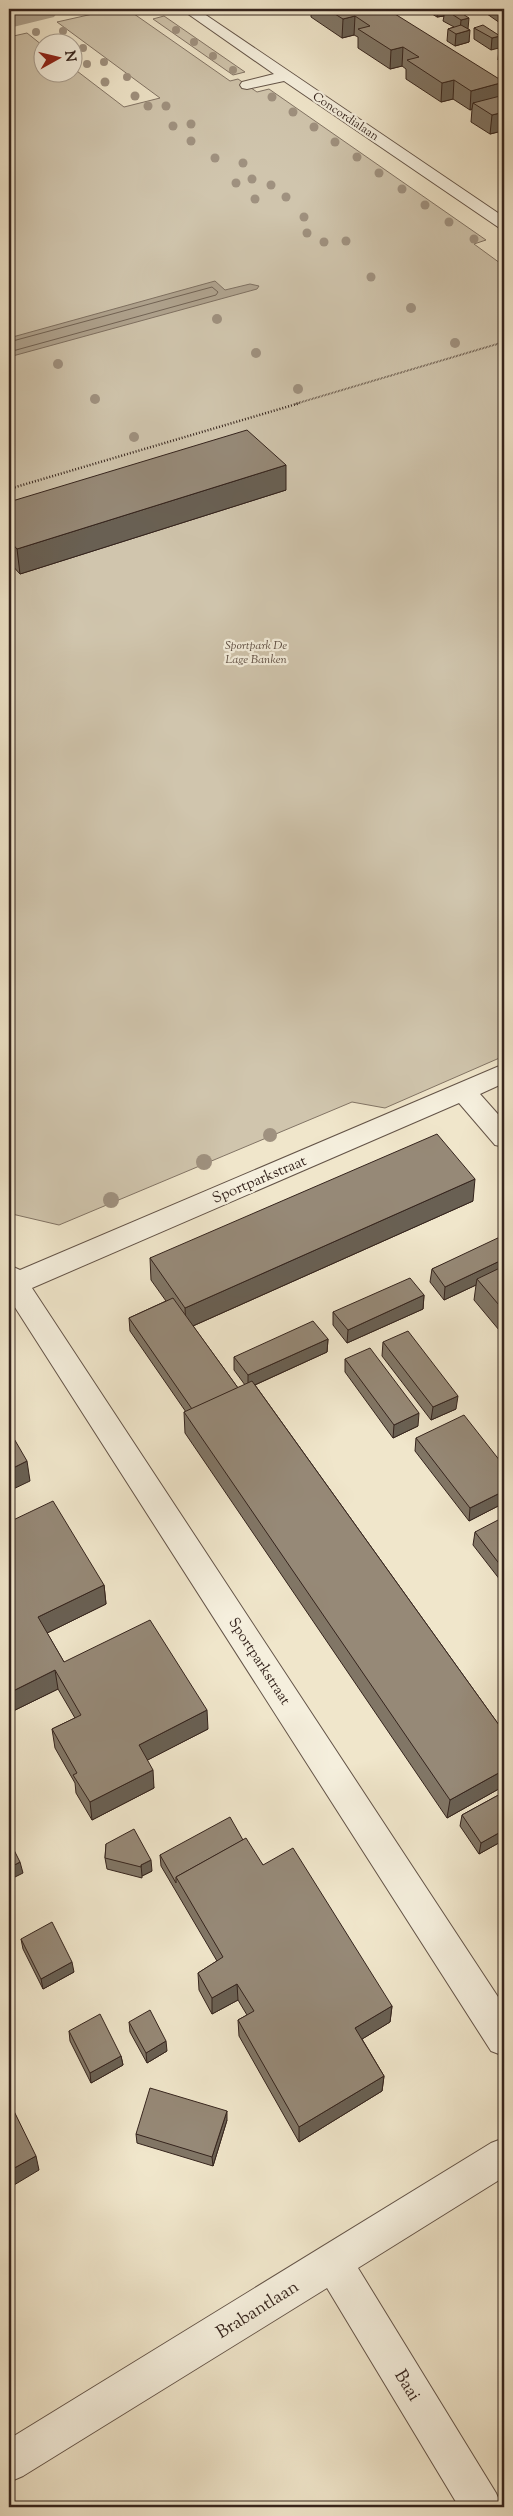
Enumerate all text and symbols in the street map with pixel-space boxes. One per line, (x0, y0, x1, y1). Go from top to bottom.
north arrow (32, 32, 82, 82)
text: N (58, 50, 80, 63)
street label: Concordialaan (309, 88, 382, 146)
park label: Sportpark De Lage Banken (225, 637, 288, 669)
street label: Sportparkstraat (209, 1151, 310, 1210)
street label: Sportparkstraat (223, 1614, 295, 1710)
street label: Brabantlaan (212, 2275, 305, 2346)
street label: Baai (387, 2365, 426, 2407)

